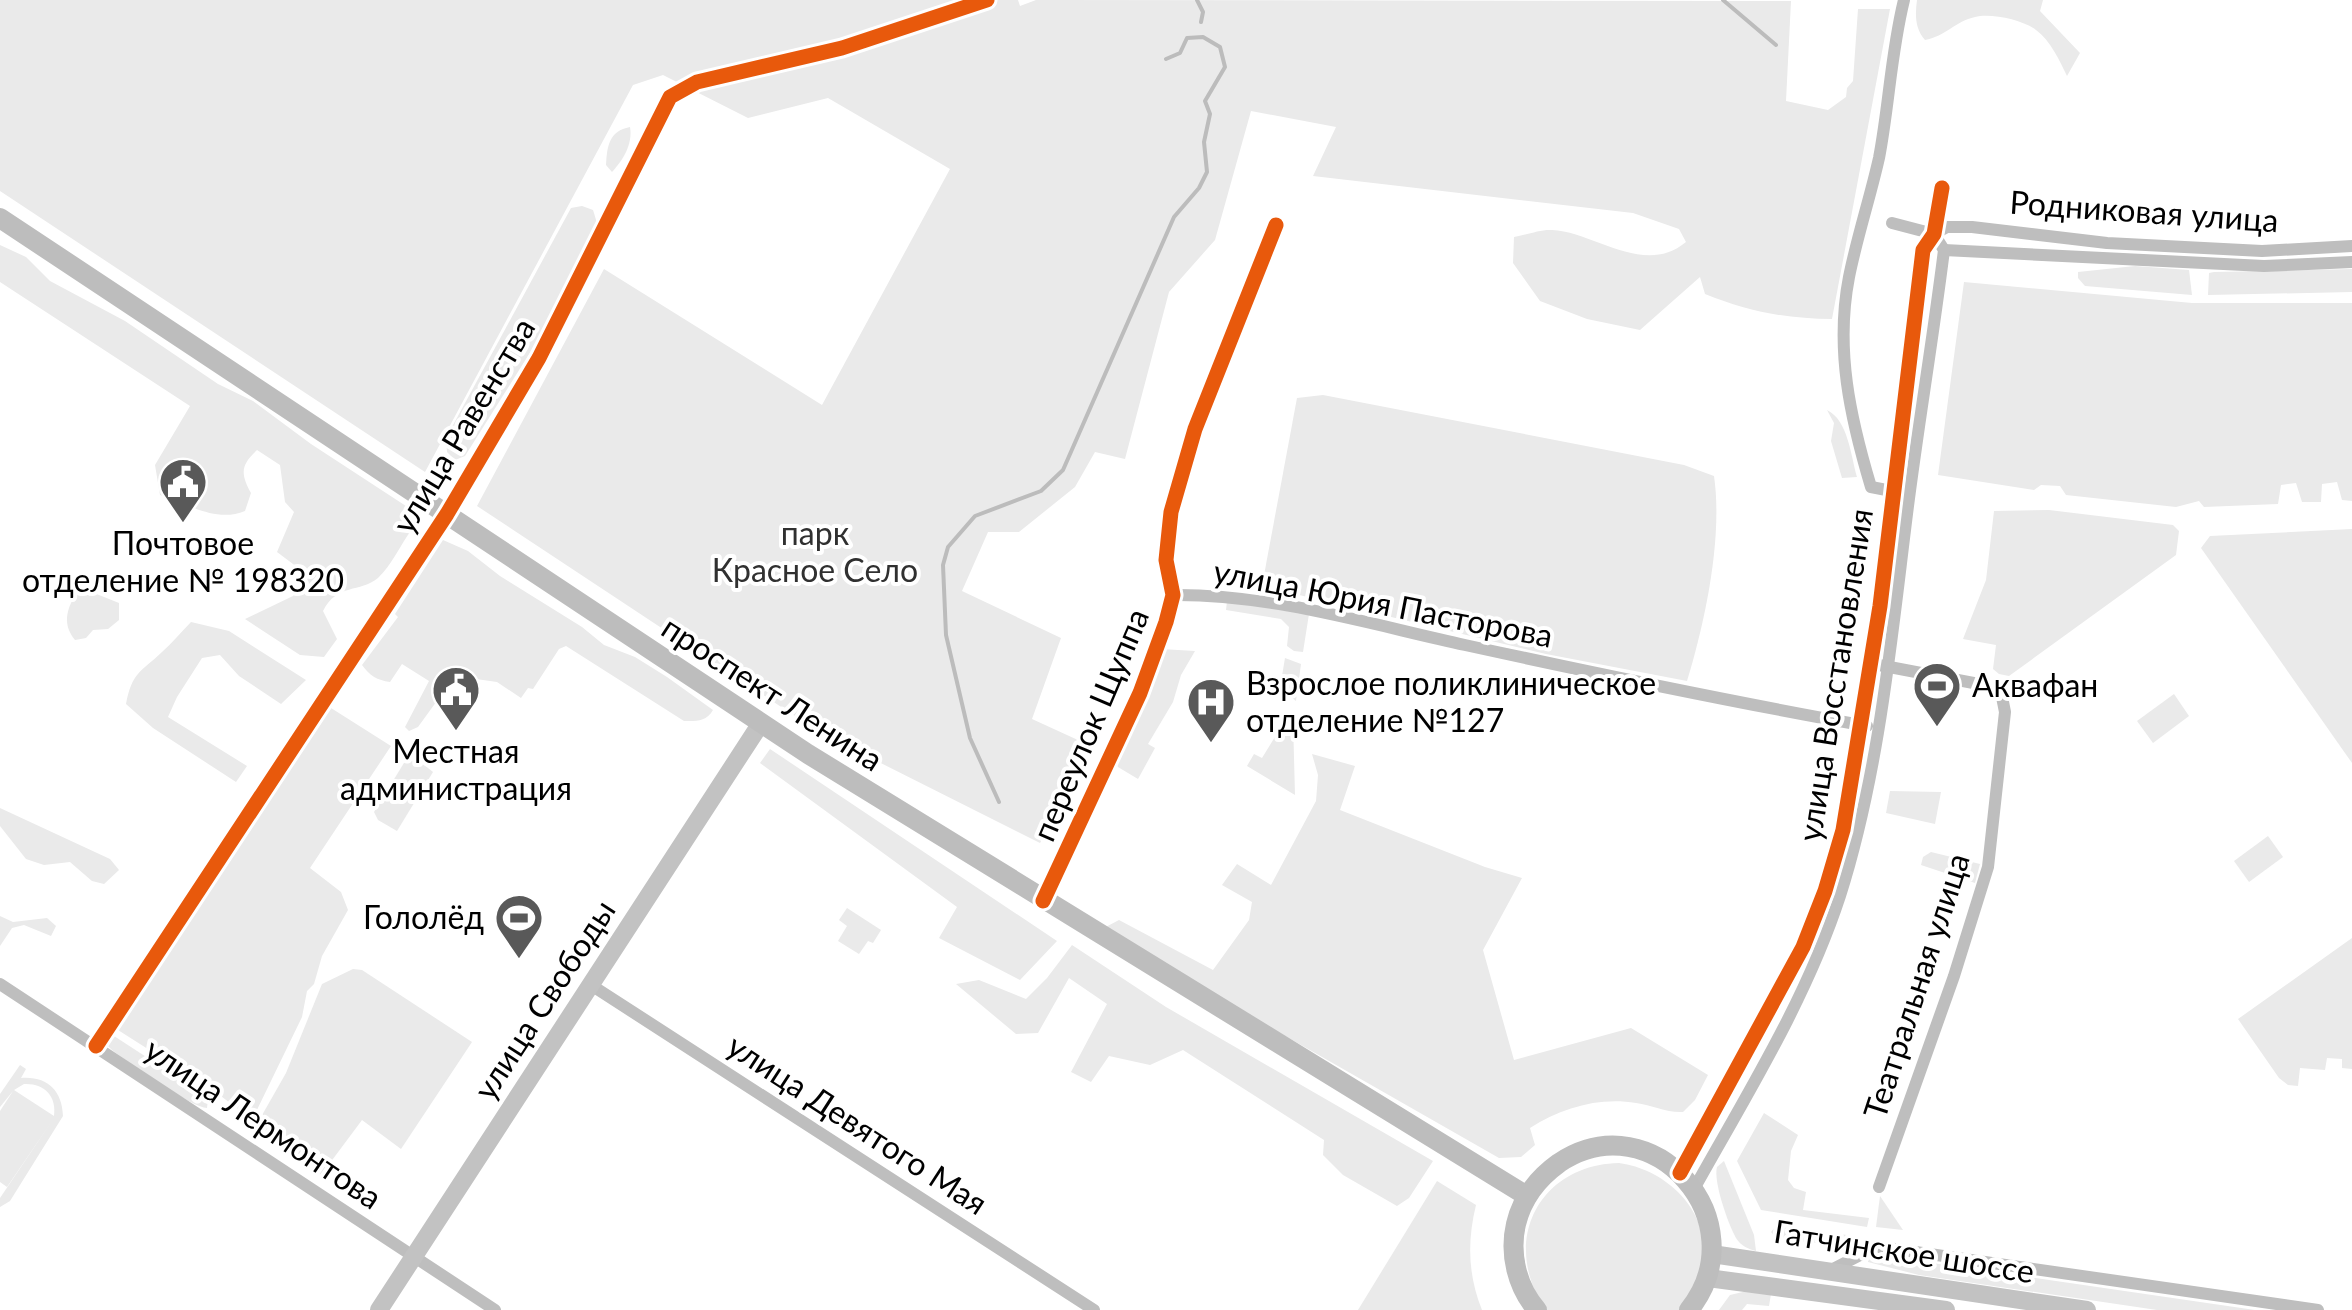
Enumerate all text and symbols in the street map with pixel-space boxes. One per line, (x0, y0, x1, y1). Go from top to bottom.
street label: Родниковая улица (2008, 182, 2280, 239)
street label: улица Равенства (383, 310, 542, 540)
public building icon: Почтовое отделение № 198320 (157, 456, 209, 524)
street label: улица Восстановления (1789, 506, 1880, 844)
park label: парк Красное Село (712, 513, 918, 589)
place label: Почтовое отделение № 198320 (22, 523, 344, 599)
street label: улица Юрия Пасторова (1210, 550, 1556, 655)
street label: переулок Щуппа (1023, 602, 1156, 847)
street label: проспект Ленина (655, 607, 890, 779)
sports icon: Аквафан (1911, 660, 1963, 728)
place label: Взрослое поликлиническое отделение №127 (1246, 663, 1656, 739)
public building icon: Местная администрация (430, 664, 482, 732)
place label: Аквафан (1972, 665, 2098, 704)
hospital icon: Взрослое поликлиническое отделение №127 (1185, 676, 1237, 744)
place label: Местная администрация (340, 731, 572, 807)
street label: Театральная улица (1854, 848, 1977, 1123)
street label: улица Свободы (465, 892, 623, 1106)
sports icon: Гололёд (493, 892, 545, 960)
place label: Гололёд (363, 897, 484, 936)
street label: улица Девятого Мая (721, 1025, 995, 1222)
street label: улица Лермонтова (138, 1029, 390, 1216)
street label: Гатчинское шоссе (1771, 1211, 2037, 1290)

